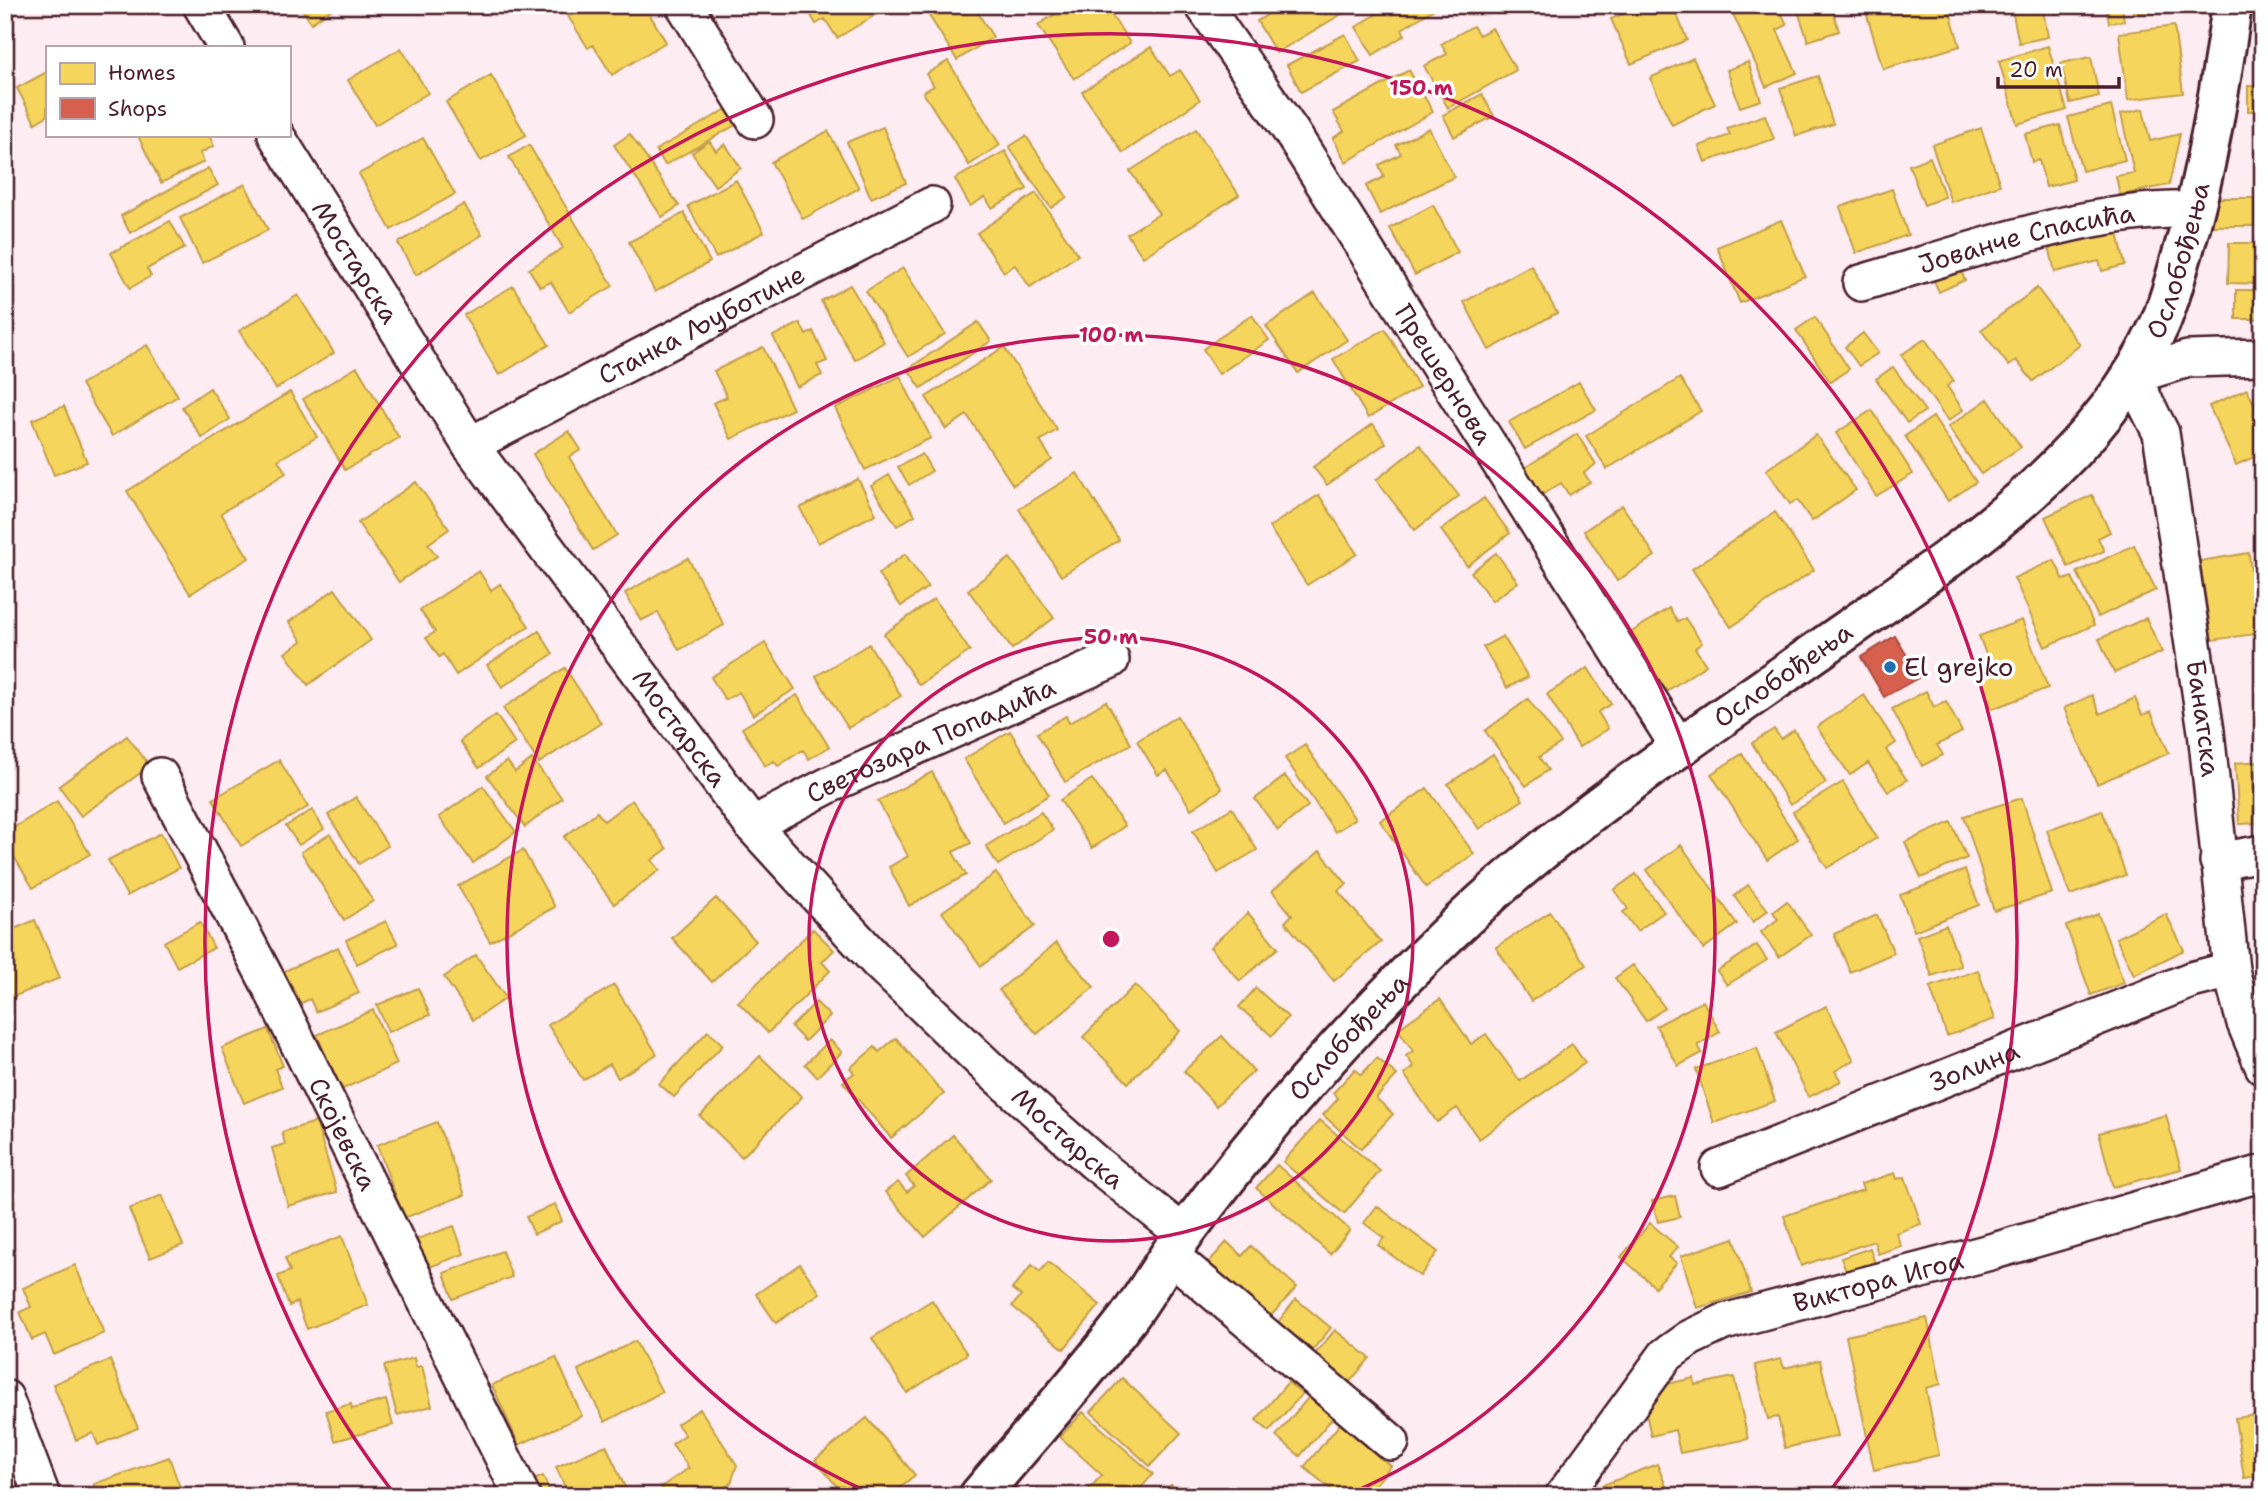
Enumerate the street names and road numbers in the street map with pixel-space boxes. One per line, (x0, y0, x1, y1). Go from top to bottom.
street label: Ослобођења (2137, 179, 2218, 344)
street label: Мостарска (304, 194, 408, 330)
street label: Јованче Спасића (1914, 195, 2137, 282)
street label: Станка Љуботине (592, 256, 811, 392)
street label: Прешернова (1387, 297, 1502, 451)
street label: Ослобођења (1706, 614, 1859, 735)
street label: Банатска (2178, 657, 2229, 779)
street label: Мостарска (625, 661, 736, 794)
street label: Светозара Попадића (800, 669, 1061, 811)
street label: Ослобођења (1280, 965, 1416, 1108)
street label: Золина (1924, 1032, 2024, 1099)
street label: Скојевска (301, 1071, 386, 1196)
street label: Мостарска (1004, 1079, 1132, 1197)
street label: Виктора Игоа (1789, 1242, 1967, 1320)

